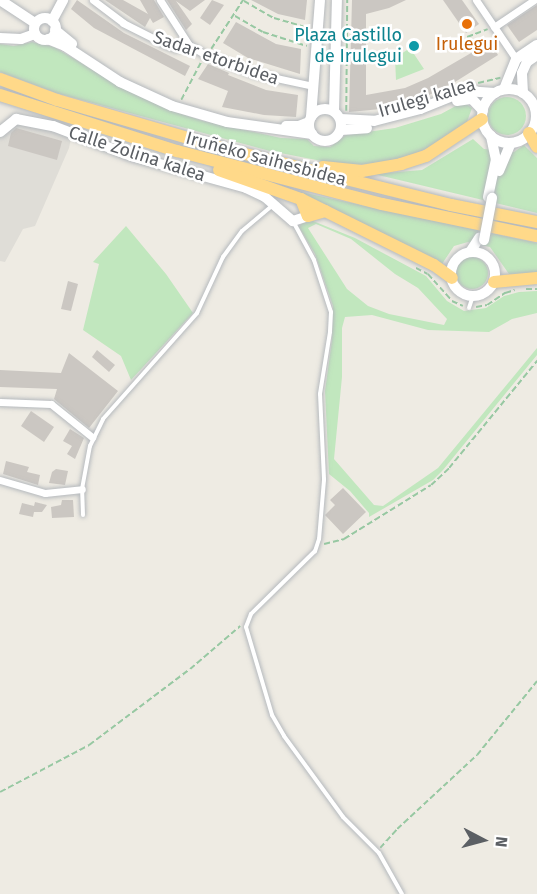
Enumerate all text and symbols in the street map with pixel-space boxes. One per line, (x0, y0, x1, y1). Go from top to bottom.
marker: Irulegui (460, 17, 474, 31)
place label: Plaza Castillo de Irulegui (294, 25, 402, 68)
street label: Sadar etorbidea (150, 26, 282, 90)
place label: Irulegui (436, 33, 498, 55)
marker: Plaza Castillo de Irulegui (407, 39, 421, 53)
street label: Irulegi kalea (376, 74, 478, 122)
street label: Calle Zolina kalea (66, 122, 208, 186)
street label: Iruñeko saihesbidea (183, 127, 349, 191)
north arrow (453, 810, 513, 870)
text: N (491, 836, 511, 848)

